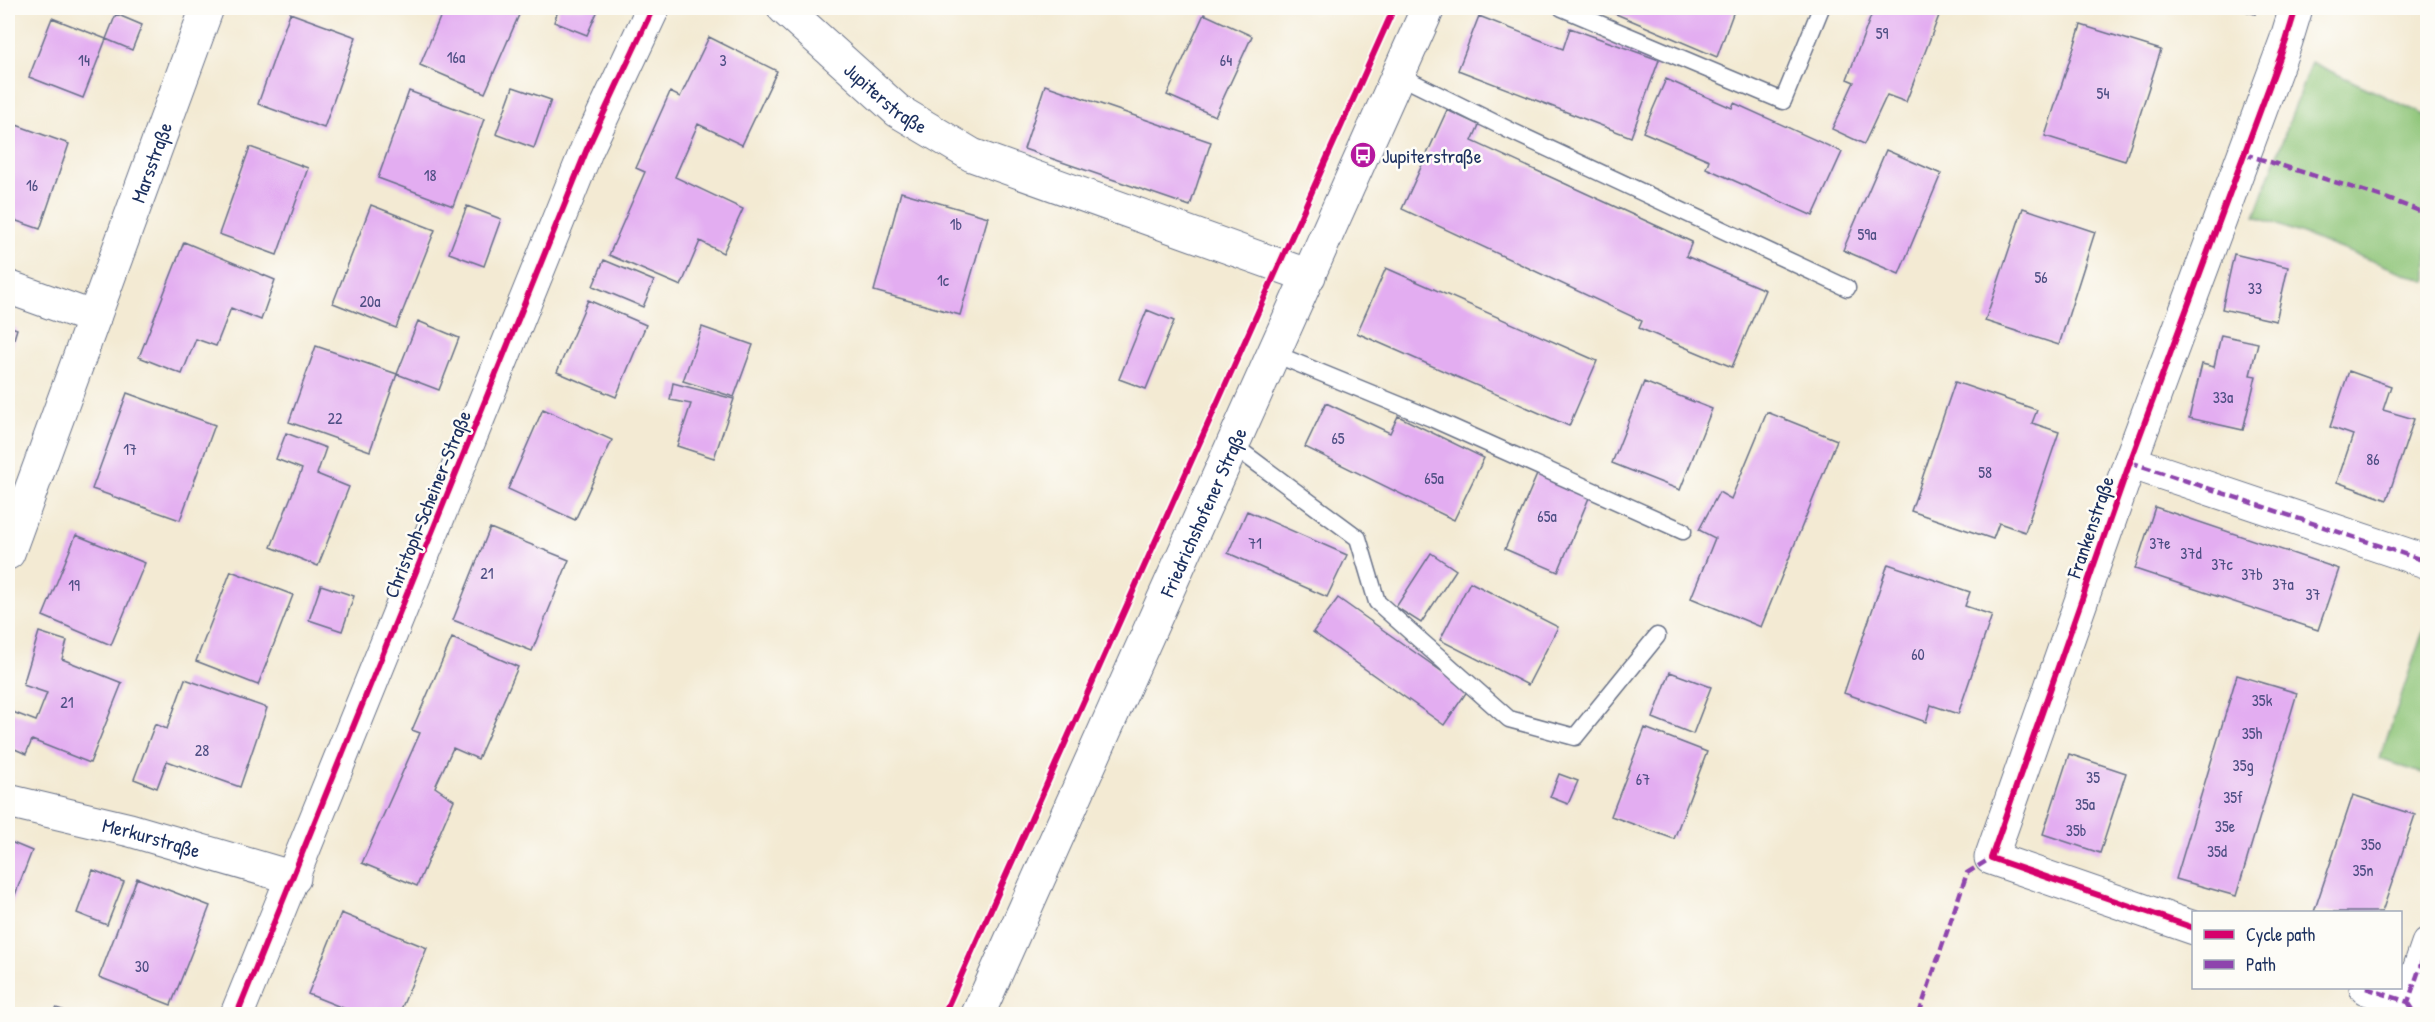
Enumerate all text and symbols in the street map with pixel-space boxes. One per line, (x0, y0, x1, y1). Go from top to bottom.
house number: 59 (1876, 22, 1888, 44)
house number: 16a (447, 46, 465, 68)
house number: 14 (78, 49, 90, 71)
house number: 3 (719, 49, 727, 71)
house number: 64 (1220, 49, 1232, 71)
street label: Jupiterstraße (839, 56, 933, 139)
house number: 54 (2097, 82, 2109, 104)
street label: Marsstraße (124, 118, 178, 206)
bus stop icon: Jupiterstraße (1348, 140, 1378, 170)
place label: Jupiterstraße (1382, 142, 1482, 169)
house number: 18 (424, 164, 436, 186)
house number: 16 (26, 174, 38, 196)
house number: 1b (950, 213, 962, 235)
house number: 59a (1858, 223, 1876, 245)
house number: 56 (2034, 266, 2048, 288)
house number: 1c (937, 269, 950, 291)
house number: 33 (2248, 277, 2262, 299)
house number: 20a (360, 290, 380, 312)
house number: 33a (2213, 386, 2233, 408)
street label: Christoph-Scheiner-Straße (377, 406, 477, 602)
house number: 22 (328, 407, 343, 429)
street label: Friedrichshofener Straße (1153, 423, 1252, 602)
house number: 65 (1331, 427, 1345, 449)
house number: 17 (123, 438, 137, 460)
house number: 86 (2366, 448, 2380, 470)
house number: 58 (1978, 461, 1992, 483)
house number: 65a (1424, 467, 1444, 489)
street label: Frankenstraße (2060, 472, 2120, 582)
house number: 65a (1537, 505, 1557, 527)
house number: 71 (1248, 532, 1262, 554)
house number: 37e (2149, 532, 2171, 554)
house number: 37d (2180, 542, 2202, 564)
house number: 37c (2211, 553, 2233, 575)
house number: 21 (480, 562, 494, 584)
house number: 37b (2241, 563, 2263, 585)
house number: 37a (2272, 573, 2294, 595)
house number: 19 (68, 574, 80, 596)
house number: 37 (2305, 583, 2321, 605)
house number: 60 (1911, 643, 1925, 665)
house number: 35k (2252, 689, 2273, 711)
house number: 21 (60, 691, 74, 713)
house number: 35h (2242, 722, 2263, 744)
house number: 28 (195, 739, 209, 761)
house number: 35g (2232, 754, 2254, 776)
house number: 35 (2086, 766, 2100, 788)
house number: 67 (1636, 768, 1650, 790)
house number: 35f (2223, 786, 2243, 808)
house number: 35a (2075, 793, 2095, 815)
street label: Merkurstraße (100, 810, 204, 863)
house number: 35e (2215, 815, 2236, 837)
house number: 35b (2066, 819, 2086, 841)
house number: 35o (2361, 833, 2382, 855)
house number: 35d (2207, 840, 2227, 862)
house number: 35n (2352, 859, 2374, 881)
legend (2192, 911, 2402, 989)
text: Cycle path (2246, 922, 2316, 947)
text: Path (2246, 952, 2276, 977)
house number: 30 (135, 955, 149, 977)

